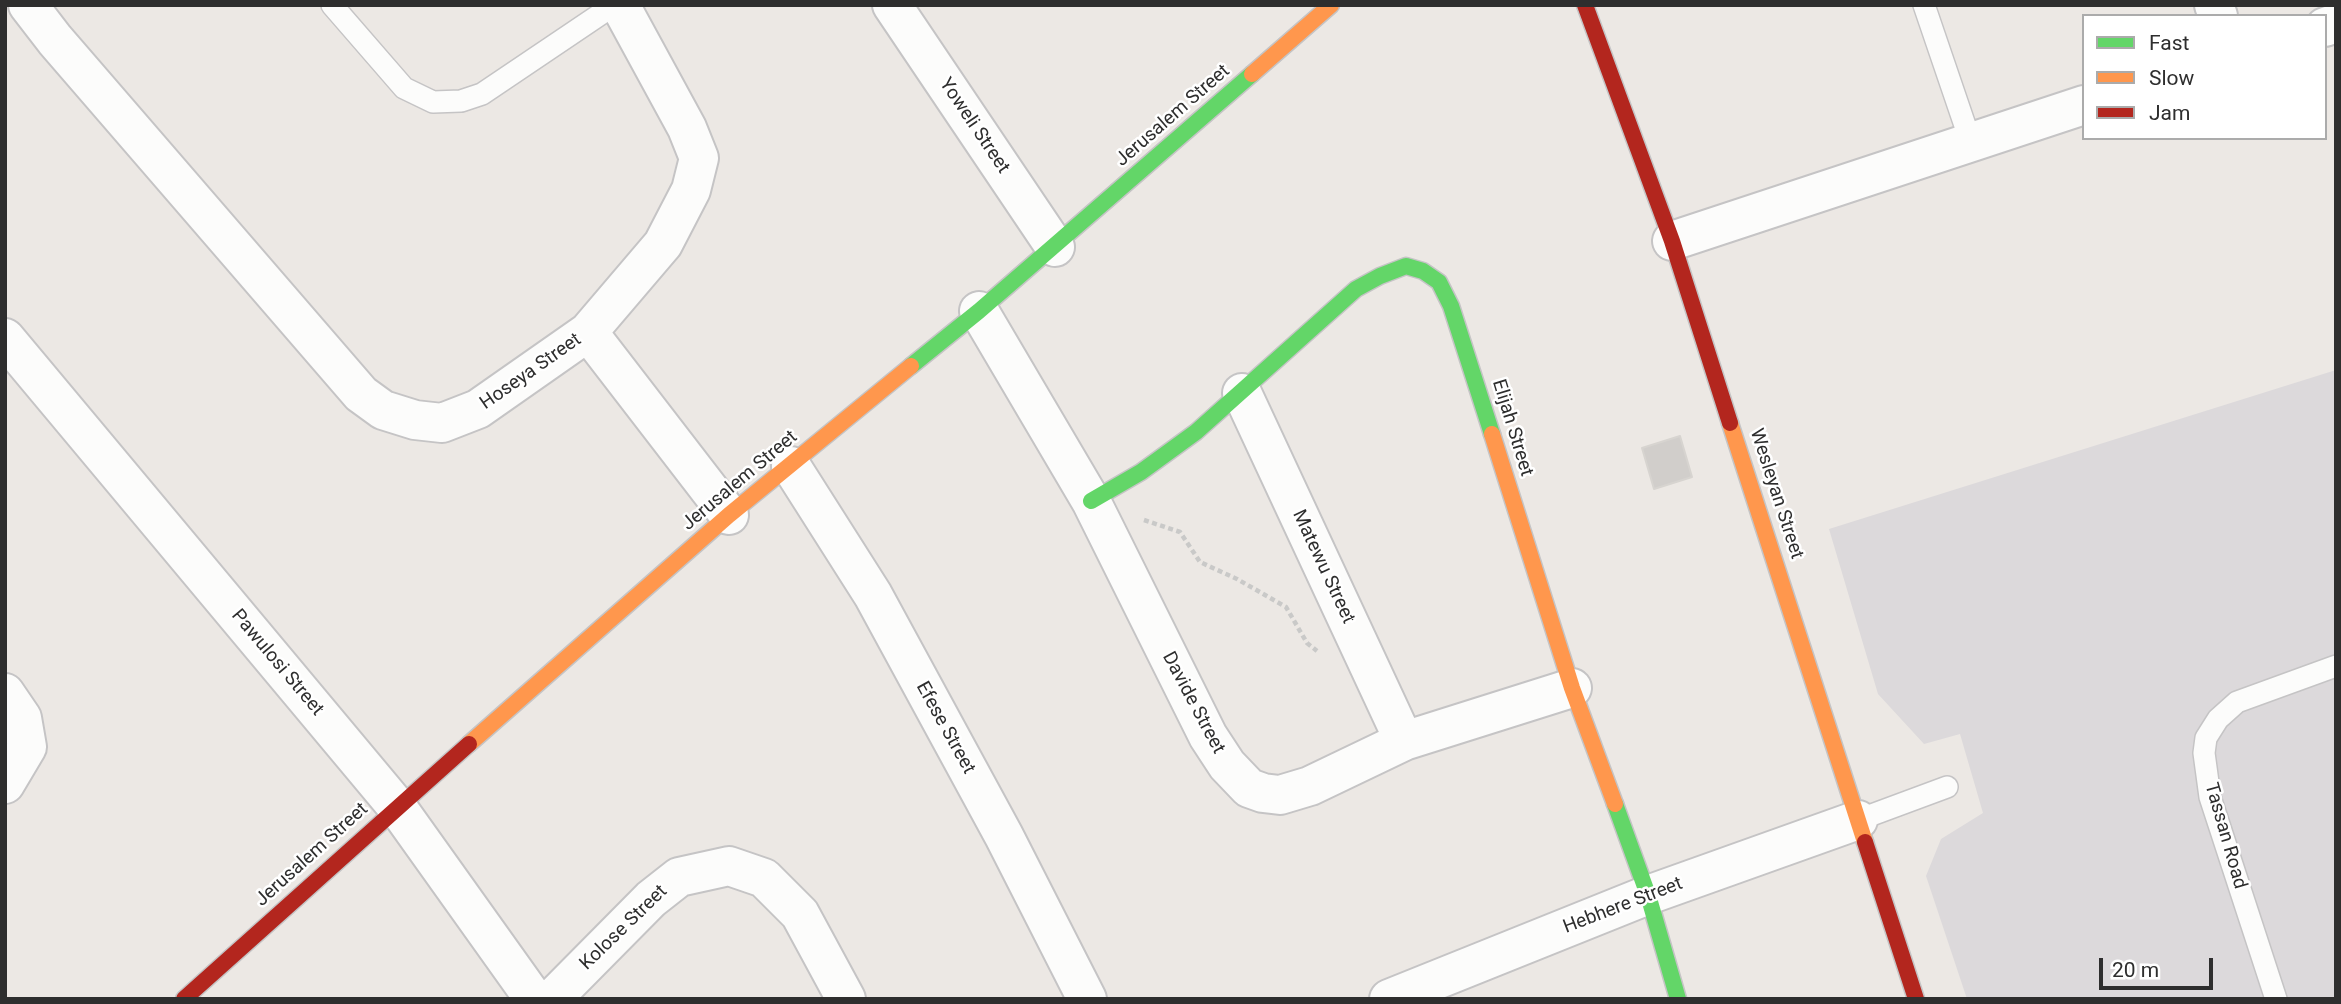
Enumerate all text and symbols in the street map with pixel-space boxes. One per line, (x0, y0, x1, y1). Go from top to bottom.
legend (2082, 14, 2327, 140)
text: Fast (2149, 31, 2189, 55)
street label: Jerusalem Street (1111, 60, 1235, 172)
text: Slow (2149, 66, 2194, 90)
street label: Yoweli Street (934, 74, 1014, 178)
text: Jam (2149, 101, 2190, 125)
street label: Hoseya Street (476, 329, 586, 415)
street label: Elijah Street (1486, 377, 1538, 479)
street label: Jerusalem Street (678, 426, 802, 536)
street label: Wesleyan Street (1744, 426, 1808, 562)
street label: Matewu Street (1287, 507, 1359, 627)
street label: Pawulosi Street (226, 605, 328, 721)
street label: Davide Street (1157, 648, 1229, 758)
street label: Efese Street (910, 678, 980, 778)
street label: Tassan Road (2199, 780, 2251, 892)
street label: Jerusalem Street (251, 798, 373, 912)
street label: Hebhere Street (1560, 873, 1686, 939)
street label: Kolose Street (576, 881, 672, 975)
scale bar (2103, 944, 2217, 988)
text: 20 m (2112, 958, 2159, 982)

